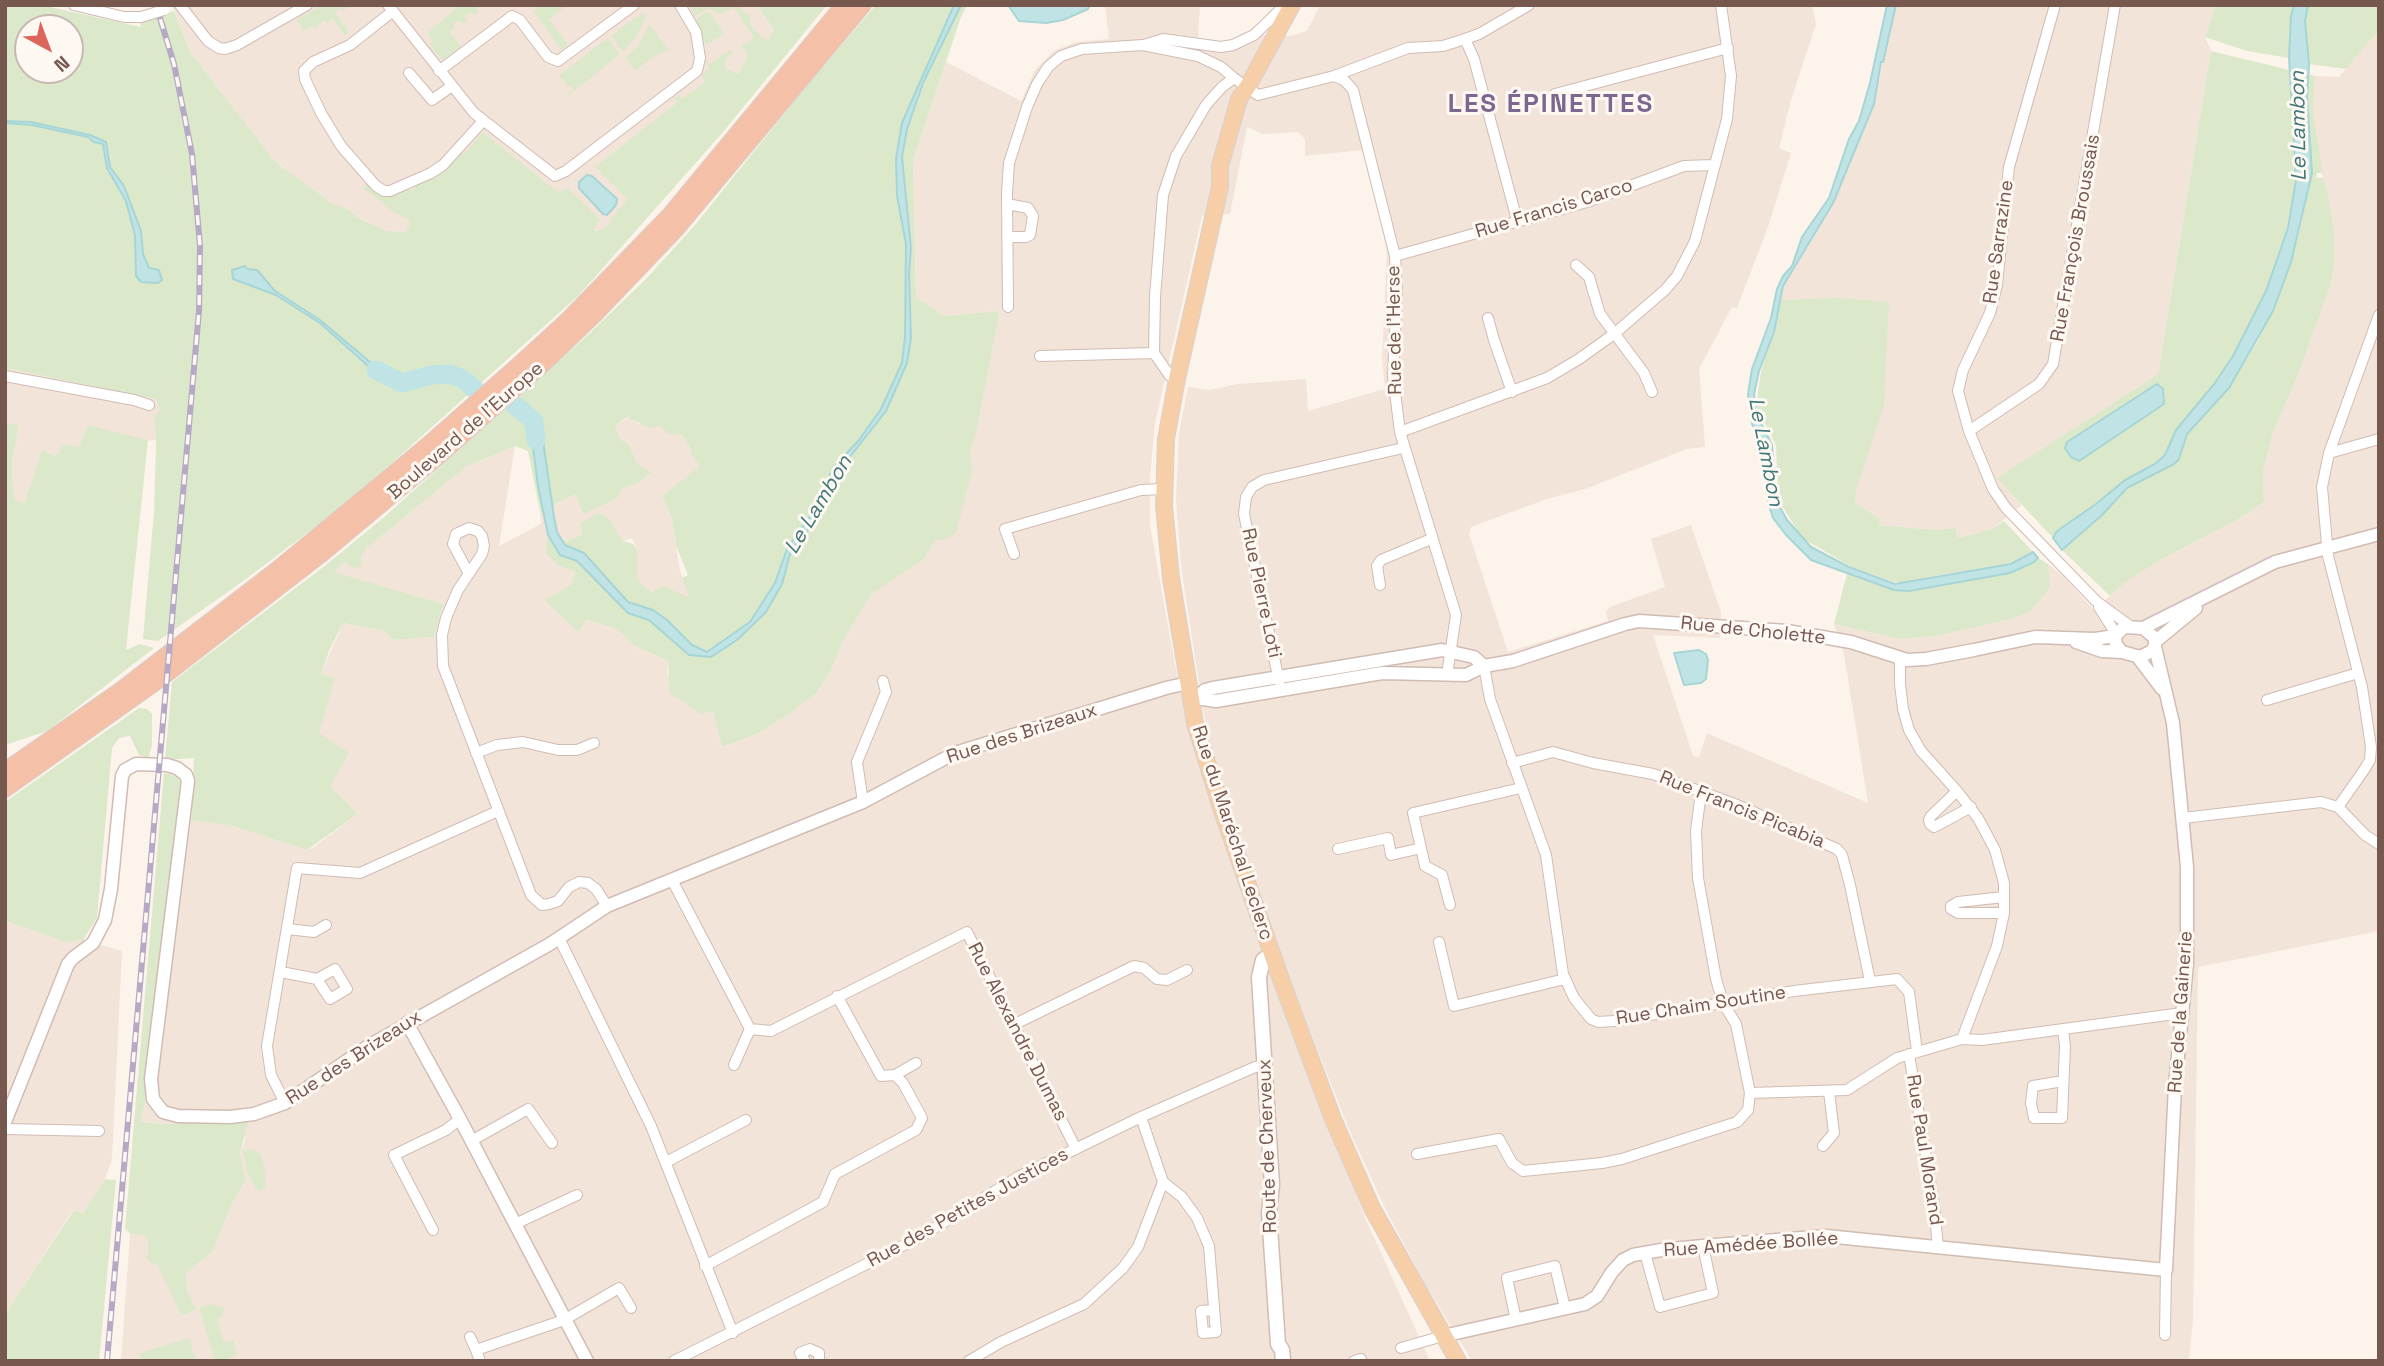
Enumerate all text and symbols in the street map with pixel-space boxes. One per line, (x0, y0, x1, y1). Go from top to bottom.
north arrow (14, 14, 84, 84)
text: N (49, 50, 75, 77)
water label: Le Lambon (2285, 71, 2313, 181)
district label: LES ÉPINETTES (1449, 89, 1653, 121)
street label: Rue François Broussais (2047, 132, 2105, 344)
street label: Rue Francis Carco (1473, 174, 1635, 244)
street label: Rue Sarrazine (1979, 179, 2019, 305)
street label: Rue de l'Herse (1382, 265, 1408, 395)
street label: Boulevard de l'Europe (384, 357, 548, 505)
water label: Le Lambon (1742, 396, 1788, 508)
water label: Le Lambon (780, 451, 858, 559)
street label: Rue Pierre Loti (1236, 526, 1286, 660)
street label: Rue de Cholette (1679, 612, 1827, 650)
street label: Rue des Brizeaux (944, 699, 1100, 769)
street label: Rue du Maréchal Leclerc (1186, 723, 1278, 943)
street label: Rue Francis Picabia (1656, 766, 1828, 854)
street label: Rue de la Gainerie (2164, 930, 2198, 1094)
street label: Rue Alexandre Dumas (962, 939, 1072, 1125)
street label: Rue Chaim Soutine (1614, 981, 1788, 1031)
street label: Rue des Brizeaux (282, 1006, 426, 1110)
street label: Route de Cherveux (1254, 1058, 1282, 1234)
street label: Rue Paul Morand (1901, 1073, 1947, 1227)
street label: Rue des Petites Justices (864, 1143, 1072, 1273)
street label: Rue Amédée Bollée (1663, 1228, 1839, 1262)

